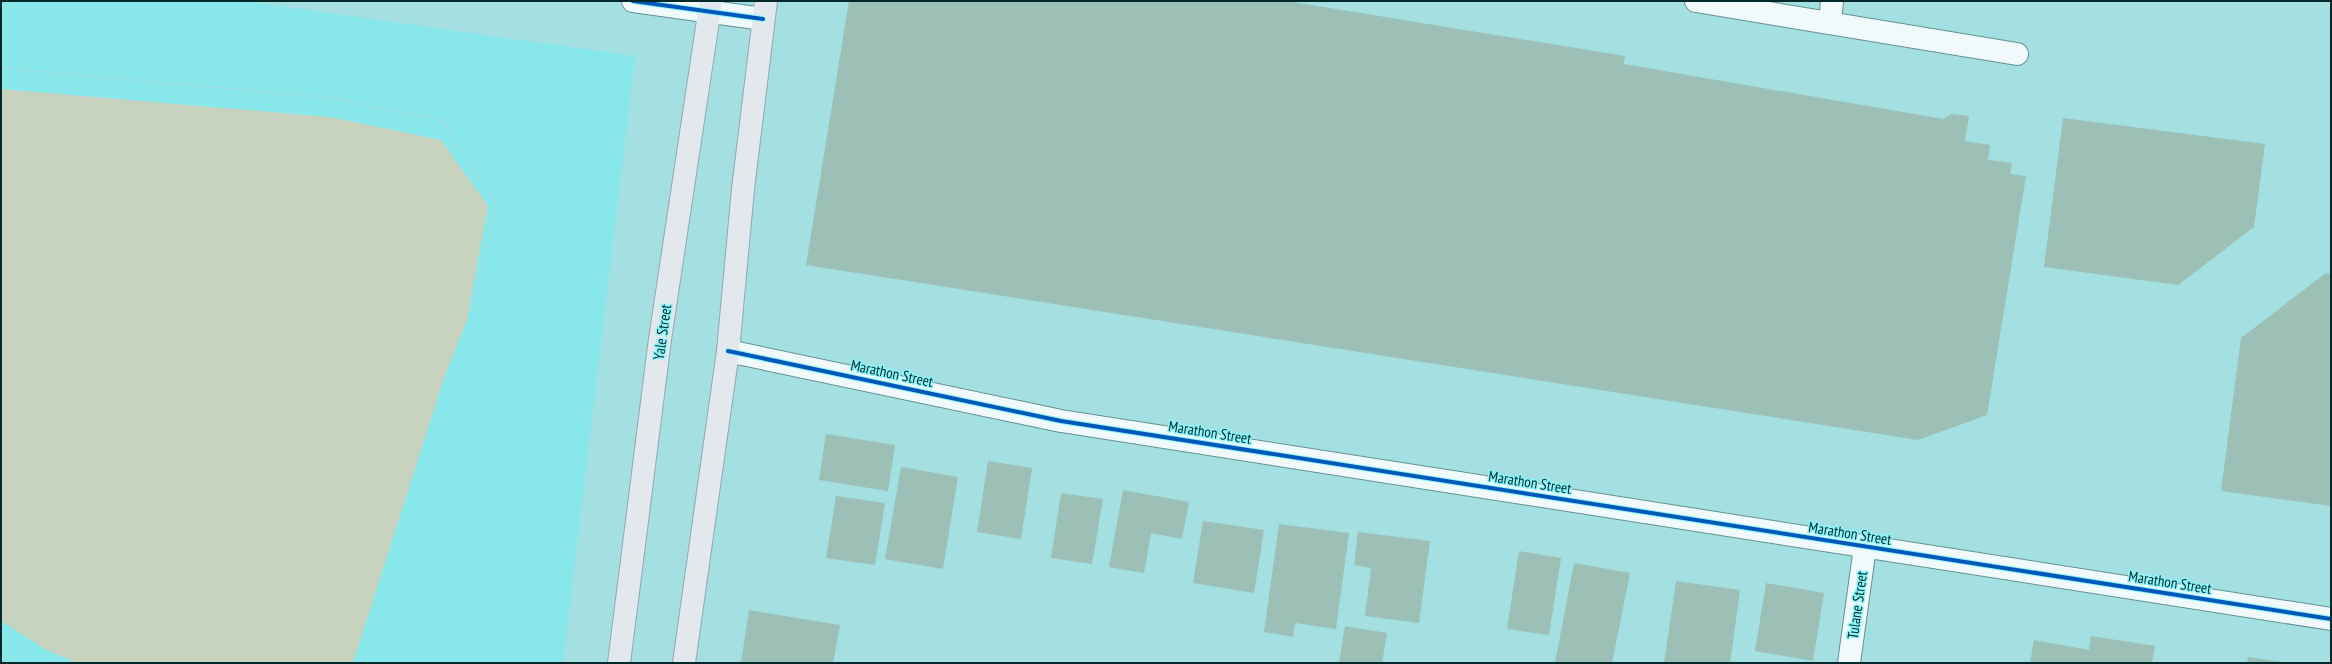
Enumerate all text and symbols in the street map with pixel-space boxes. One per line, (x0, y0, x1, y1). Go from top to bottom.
street label: Yale Street (649, 303, 675, 361)
street label: Marathon Street (849, 355, 935, 391)
street label: Marathon Street (1167, 416, 1253, 448)
street label: Marathon Street (1487, 466, 1573, 498)
street label: Marathon Street (1807, 517, 1893, 549)
street label: Marathon Street (2127, 566, 2213, 598)
street label: Tulane Street (1843, 570, 1871, 640)

